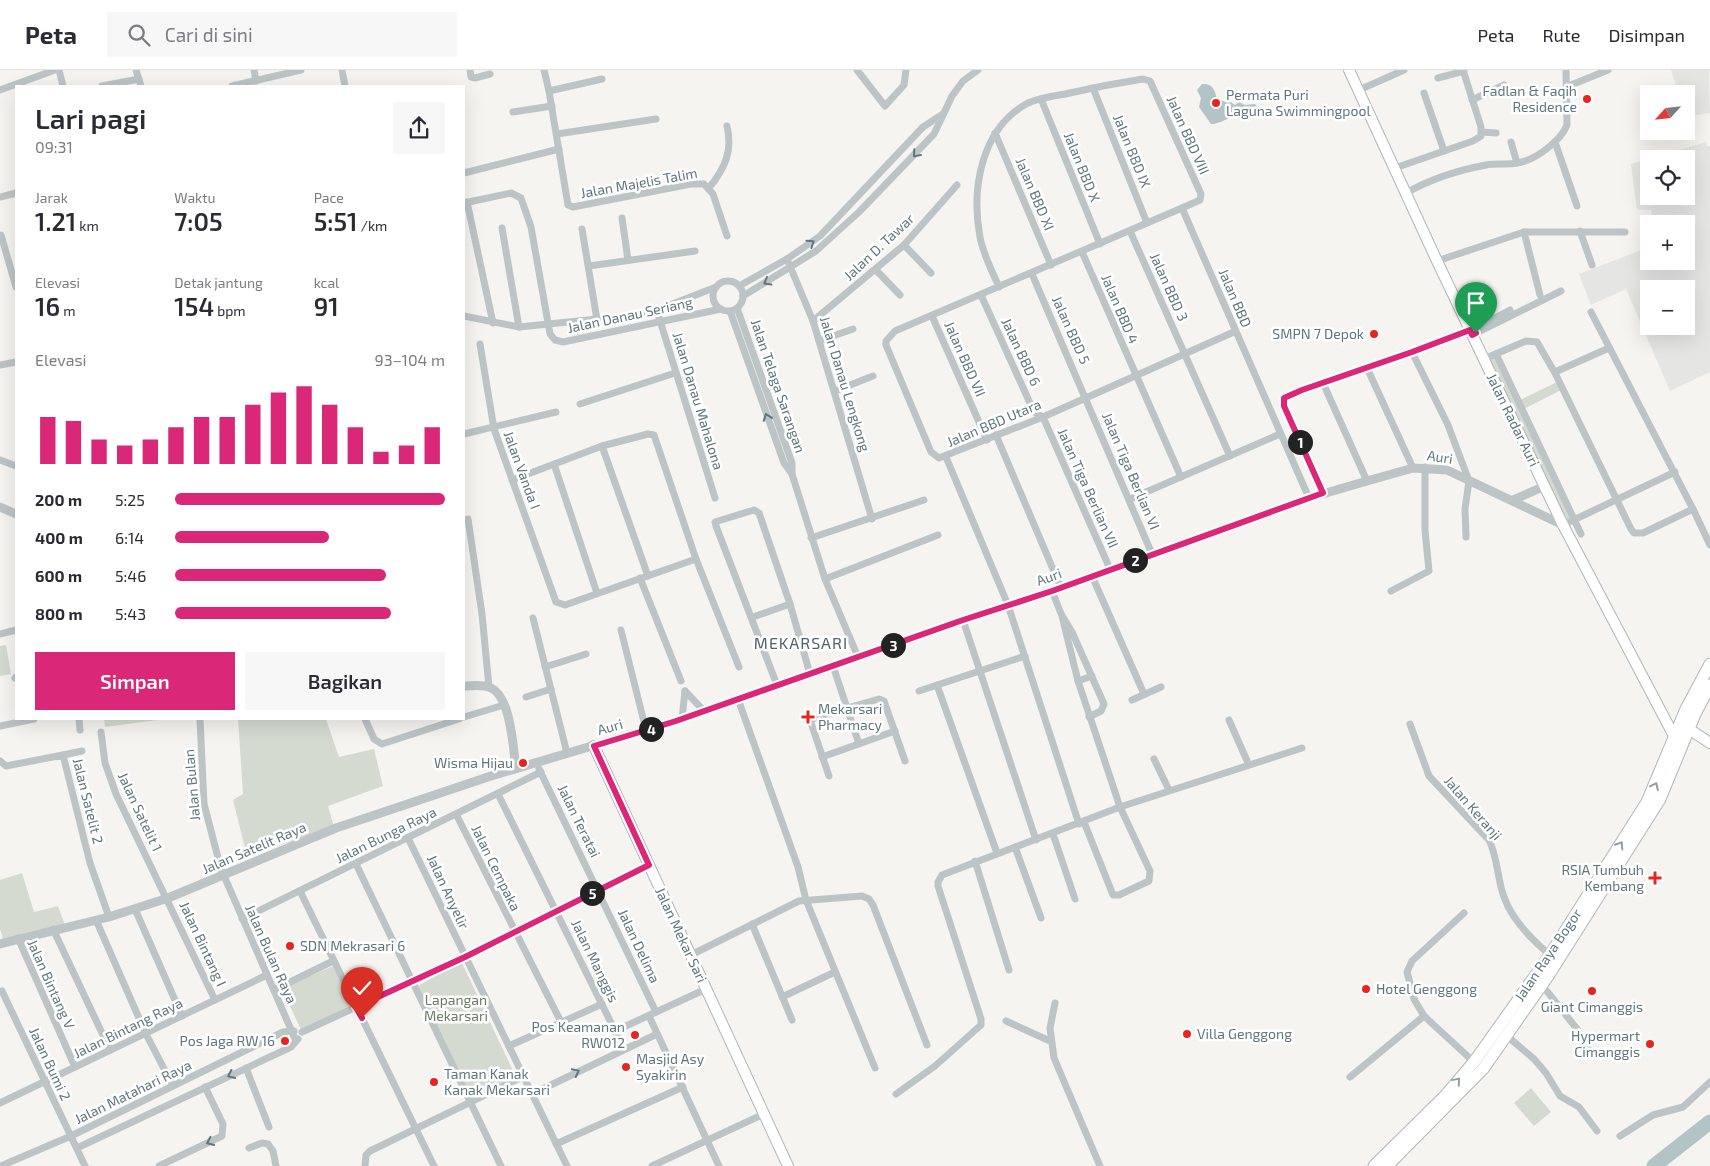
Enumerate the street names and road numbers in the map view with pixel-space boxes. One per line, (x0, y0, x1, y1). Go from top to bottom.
street label: Jalan BBD VIII (1164, 93, 1213, 177)
street label: Jalan BBD IX (1110, 112, 1155, 190)
street label: Jalan BBD X (1061, 129, 1104, 205)
street label: Jalan BBD XI (1012, 155, 1058, 233)
street label: Jalan Majelis Talim (579, 164, 699, 201)
street label: Jalan D. Tawar (840, 209, 918, 284)
street label: Jalan BBD 3 (1147, 250, 1192, 324)
street label: Jalan BBD (1215, 266, 1255, 330)
street label: Jalan BBD 4 (1098, 271, 1143, 346)
street label: Jalan Danau Seriang (566, 293, 694, 336)
street label: Jalan BBD 5 (1049, 293, 1094, 367)
street label: Jalan Danau Lengkong (817, 314, 874, 454)
street label: Jalan BBD 6 (998, 315, 1045, 389)
street label: Jalan Telaga Sarangan (748, 317, 809, 455)
street label: Jalan BBD VII (941, 318, 990, 399)
street label: Jalan Danau Mahalona (669, 330, 728, 472)
street label: Jalan Radar Auri (1484, 370, 1543, 469)
street label: Jalan BBD Utara (944, 395, 1044, 450)
street label: Jalan Tiga Berlian VI (1099, 410, 1164, 532)
street label: Jalan Tiga Berlian VII (1054, 425, 1123, 550)
street label: Jalan Vanda I (501, 429, 544, 511)
street label: Auri (1426, 446, 1454, 467)
street label: Auri (1034, 564, 1064, 589)
street label: Auri (595, 715, 625, 738)
street label: Jalan Bulan (180, 748, 203, 822)
street label: Jalan Satelit 2 (70, 756, 107, 846)
street label: Jalan Satelit 1 (115, 769, 166, 854)
street label: Jalan Keranji (1441, 772, 1506, 843)
street label: Jalan Teratai (554, 782, 604, 860)
street label: Jalan Bunga Raya (333, 803, 439, 866)
street label: Jalan Satelit Raya (199, 818, 308, 877)
street label: Jalan Cempaka (468, 822, 525, 914)
street label: Jalan Anyelir (424, 852, 473, 932)
street label: Jalan Mekar Sari (652, 884, 711, 985)
street label: Jalan Bintang I (176, 899, 231, 989)
street label: Jalan Bulan Raya (242, 902, 301, 1006)
street label: Jalan Raya Bogor (1510, 905, 1585, 1004)
street label: Jalan Delima (615, 906, 664, 986)
street label: Jalan Manggis (568, 917, 623, 1005)
street label: Jalan Bintang V (24, 936, 79, 1032)
street label: Jalan Bintang Raya (70, 994, 185, 1061)
street label: Jalan Bumi 2 (26, 1024, 75, 1103)
street label: Jalan Matahari Raya (72, 1056, 194, 1127)

